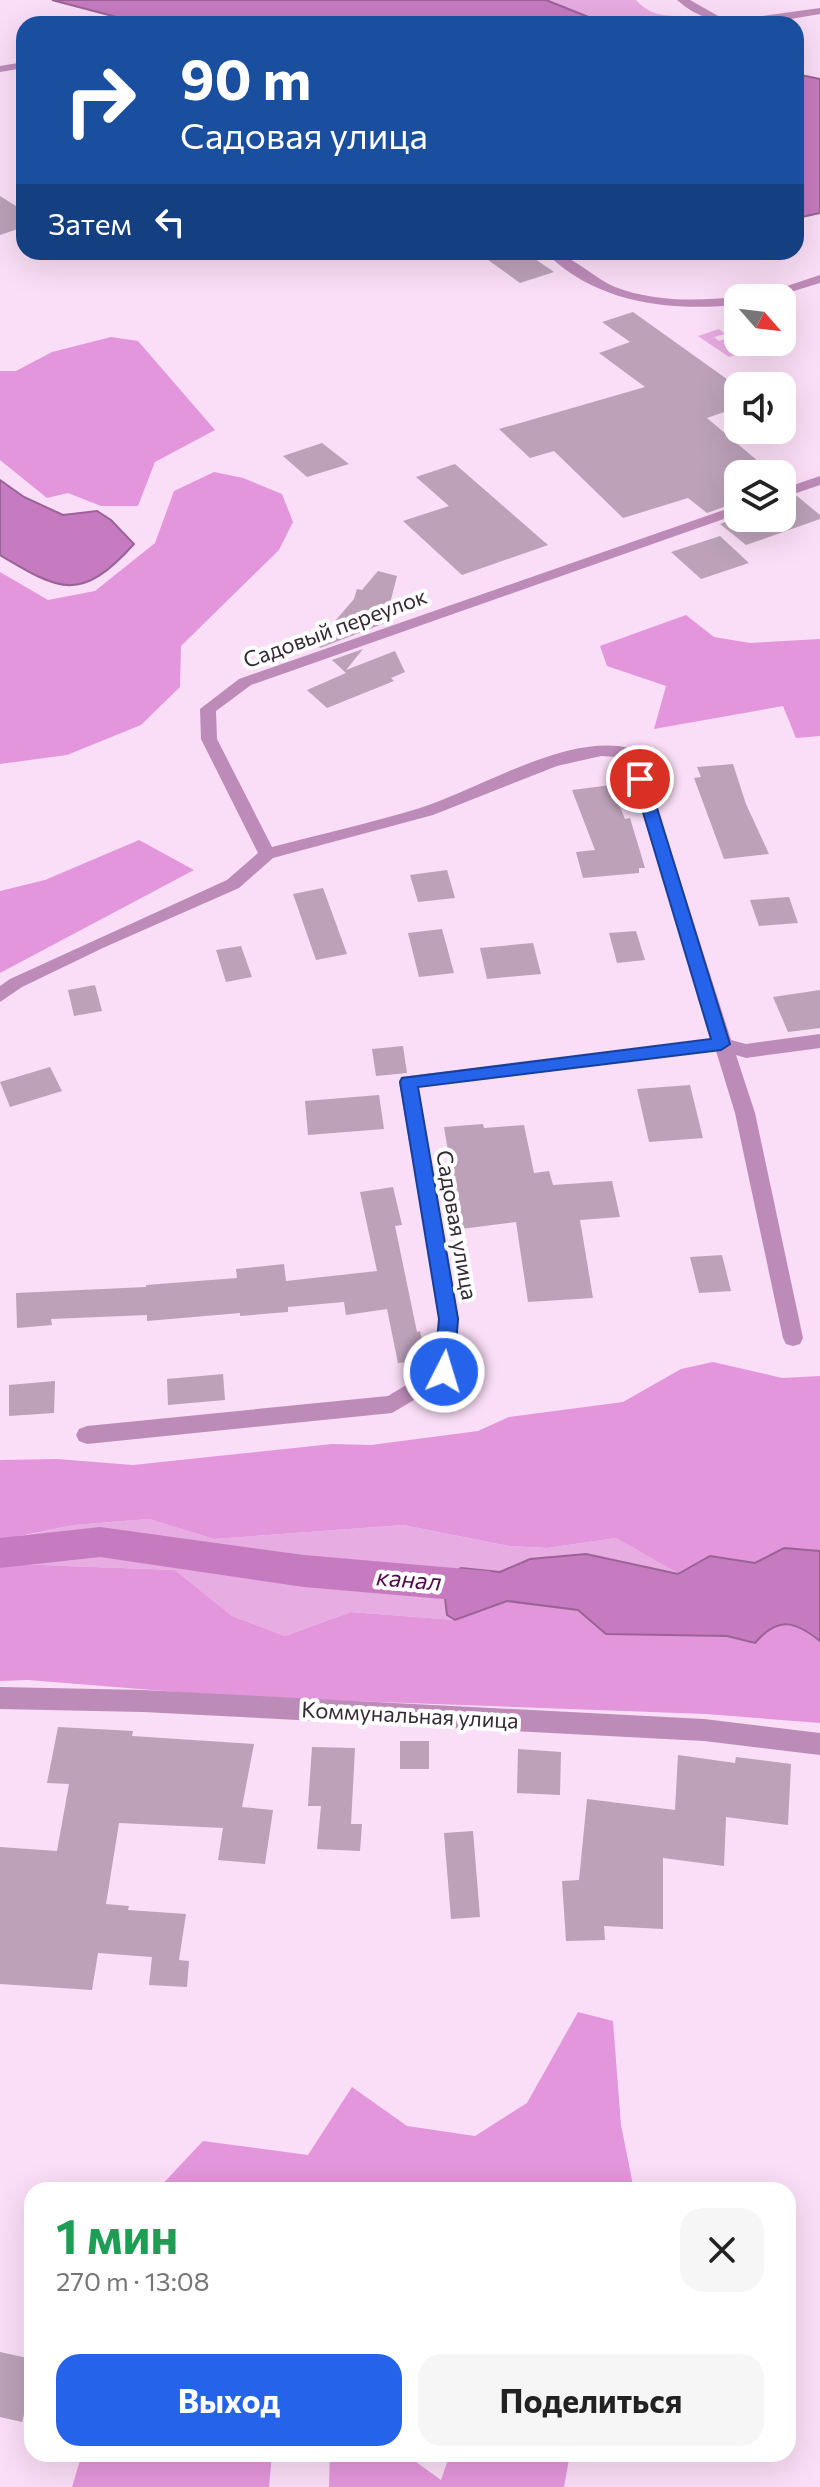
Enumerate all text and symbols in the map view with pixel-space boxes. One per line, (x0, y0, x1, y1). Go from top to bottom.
text: 90 m (180, 43, 311, 112)
icon: right (48, 48, 152, 152)
text: Садовая улица (180, 112, 428, 156)
icon: left (148, 200, 192, 244)
text: Затем (48, 204, 132, 241)
north arrow (724, 284, 796, 356)
map controls (724, 284, 796, 532)
button: sound (724, 372, 796, 444)
button: layers (724, 460, 796, 532)
street label: Садовый переулок (239, 582, 431, 673)
pin (606, 745, 674, 813)
icon: arrive (618, 757, 662, 801)
street label: Садовая улица (431, 1148, 484, 1302)
position arrow (402, 1330, 486, 1414)
water label: канал (375, 1561, 443, 1596)
street label: Коммунальная улица (301, 1695, 519, 1734)
text: 1 мин (56, 2205, 178, 2264)
button: close (680, 2208, 764, 2292)
text: 270 m · 13:08 (56, 2265, 210, 2296)
button: Выход (56, 2354, 402, 2446)
button: Поделиться (418, 2354, 764, 2446)

